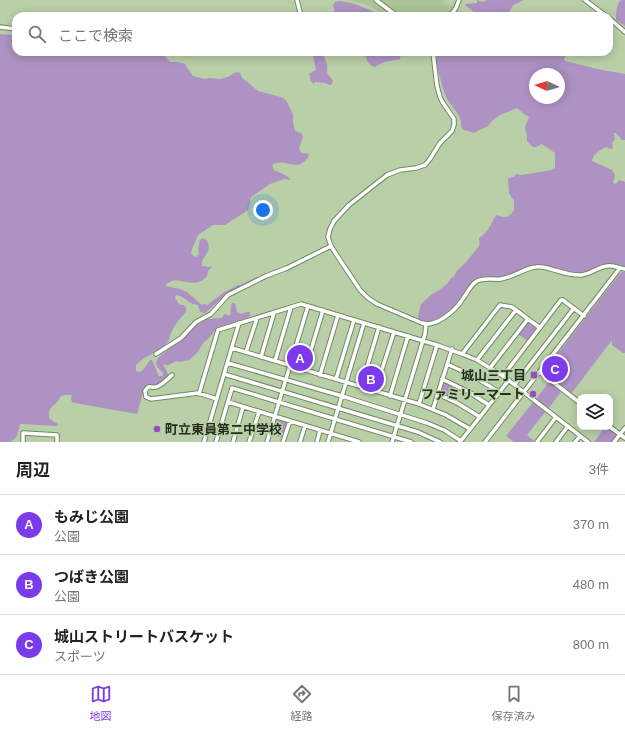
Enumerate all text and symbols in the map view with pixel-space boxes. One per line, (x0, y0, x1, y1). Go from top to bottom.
search box (12, 12, 613, 56)
icon: search (26, 23, 48, 45)
text: ここで検索 (58, 27, 133, 44)
north arrow (529, 68, 565, 104)
your location (253, 200, 273, 220)
pin: A (287, 343, 313, 373)
pin: C (542, 354, 568, 384)
pin: B (358, 364, 384, 394)
place label: 城山三丁目 (461, 368, 526, 383)
marker: 城山三丁目 (529, 370, 539, 380)
place label: ファミリーマート (421, 387, 525, 402)
marker: ファミリーマート (528, 389, 538, 399)
map controls (577, 394, 613, 430)
button: layers (577, 394, 613, 430)
place label: 町立東員第二中学校 (165, 422, 282, 437)
marker: 町立東員第二中学校 (152, 424, 162, 434)
text: 周辺 (16, 461, 50, 480)
text: 3件 (589, 462, 609, 477)
text: もみじ公園 (54, 508, 129, 525)
text: A (24, 517, 34, 532)
text: 370 m (573, 517, 609, 532)
text: 公園 (54, 529, 80, 544)
text: つばき公園 (54, 568, 129, 585)
text: B (24, 577, 34, 592)
text: 480 m (573, 577, 609, 592)
text: 公園 (54, 589, 80, 604)
text: 城山ストリートバスケット (54, 628, 234, 645)
text: C (24, 637, 34, 652)
text: 800 m (573, 637, 609, 652)
text: スポーツ (54, 649, 106, 664)
tab: 地図 (90, 683, 112, 723)
tab: 経路 (291, 683, 313, 723)
tab: 保存済み (492, 683, 536, 723)

